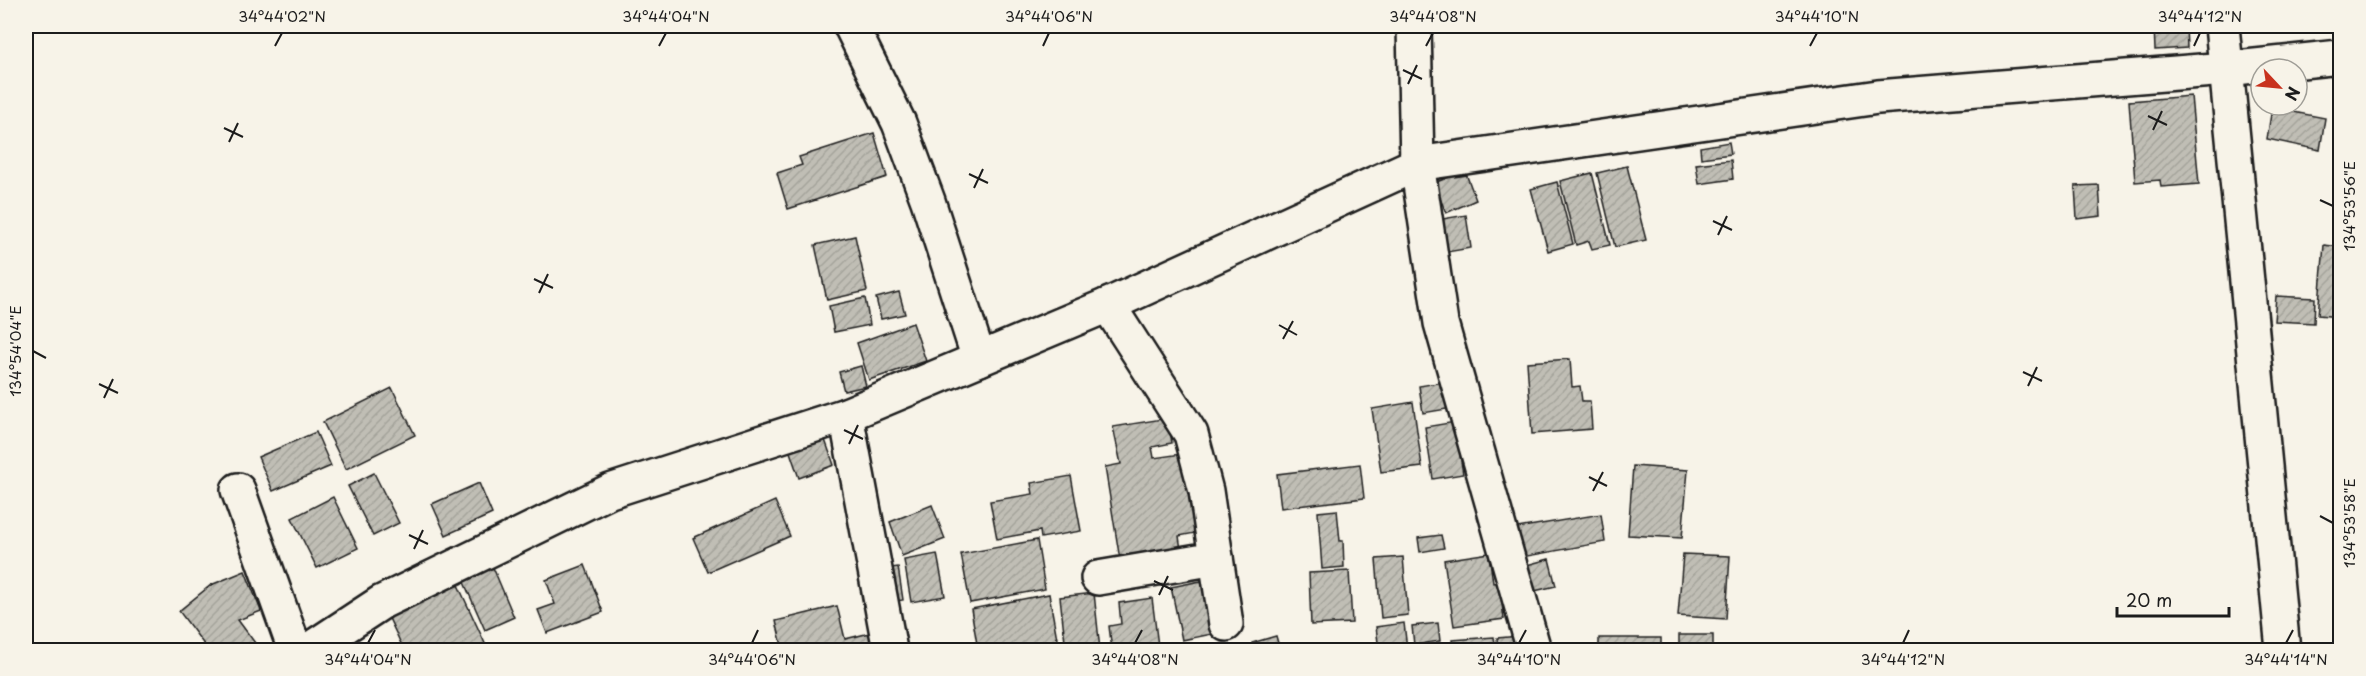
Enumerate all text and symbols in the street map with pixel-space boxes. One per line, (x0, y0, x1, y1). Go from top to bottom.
text: 34°44'02"N (238, 4, 326, 27)
text: 34°44'04"N (622, 4, 710, 27)
text: 34°44'06"N (1005, 4, 1093, 27)
text: 34°44'08"N (1389, 4, 1477, 27)
text: 34°44'10"N (1775, 4, 1859, 27)
text: 34°44'12"N (2158, 4, 2242, 27)
north arrow (2249, 57, 2309, 117)
text: N (2280, 83, 2307, 105)
text: 134°53'56"E (2337, 161, 2360, 251)
text: 134°54'04"E (3, 305, 26, 397)
text: 134°53'58"E (2337, 478, 2360, 568)
scale bar (2117, 580, 2230, 618)
text: 20 m (2126, 586, 2172, 613)
text: 34°44'04"N (324, 647, 412, 670)
text: 34°44'06"N (708, 647, 796, 670)
text: 34°44'08"N (1091, 647, 1179, 670)
text: 34°44'10"N (1477, 647, 1561, 670)
text: 34°44'12"N (1861, 647, 1945, 670)
text: 34°44'14"N (2244, 647, 2328, 670)

